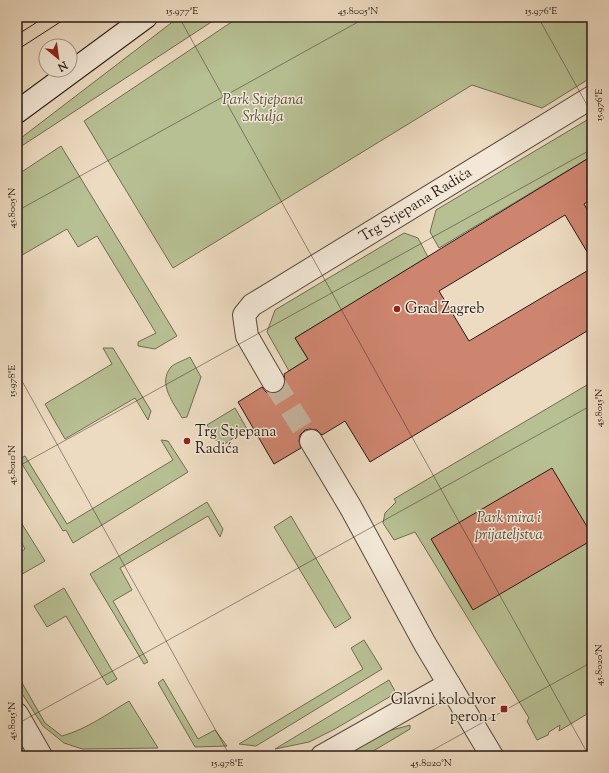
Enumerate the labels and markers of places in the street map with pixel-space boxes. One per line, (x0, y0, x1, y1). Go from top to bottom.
place label: Grad Zagreb (405, 299, 484, 320)
marker: Grad Zagreb (392, 304, 402, 314)
place label: Trg Stjepana Radića (195, 422, 277, 460)
marker: Trg Stjepana Radića (182, 436, 192, 446)
place label: Glavni kolodvor peron 1 (391, 690, 496, 728)
marker: Glavni kolodvor peron 1 (499, 704, 509, 714)

